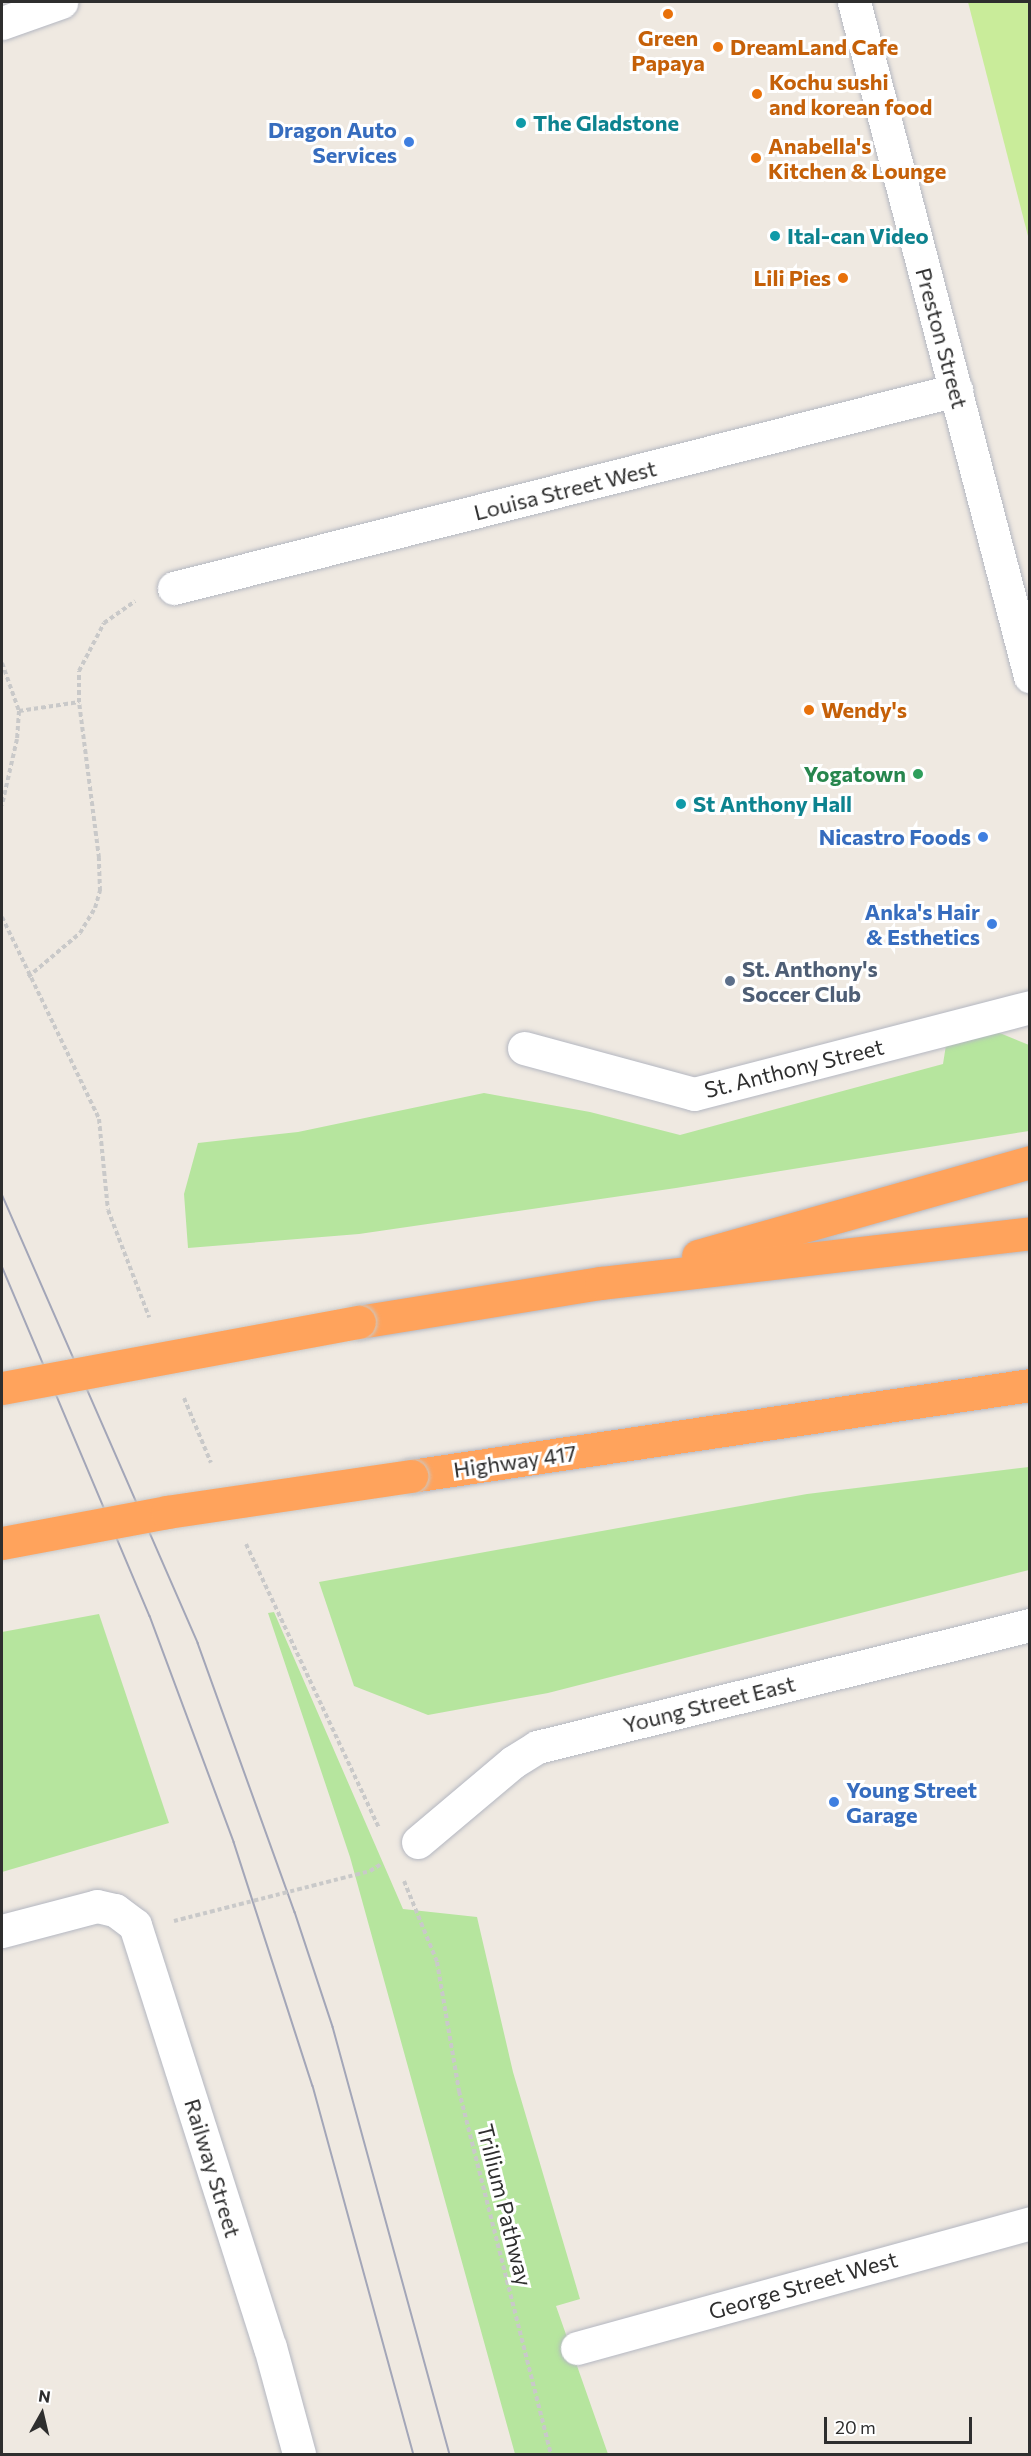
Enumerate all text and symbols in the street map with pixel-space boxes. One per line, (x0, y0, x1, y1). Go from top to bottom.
marker: Green Papaya (661, 7, 675, 21)
place label: Green Papaya (631, 24, 705, 76)
place label: DreamLand Cafe (730, 34, 898, 60)
marker: DreamLand Cafe (711, 40, 725, 54)
place label: Kochu sushi and korean food (769, 68, 932, 119)
marker: Kochu sushi and korean food (750, 87, 764, 101)
place label: The Gladstone (533, 110, 679, 136)
place label: Dragon Auto Services (268, 116, 397, 168)
marker: The Gladstone (514, 116, 528, 130)
place label: Anabella's Kitchen & Lounge (768, 132, 946, 184)
marker: Dragon Auto Services (402, 135, 416, 149)
marker: Anabella's Kitchen & Lounge (749, 151, 763, 165)
place label: Ital-can Video (787, 223, 929, 249)
marker: Ital-can Video (768, 229, 782, 243)
place label: Lili Pies (754, 265, 831, 291)
street label: Preston Street (911, 265, 973, 411)
marker: Lili Pies (836, 271, 850, 285)
street label: Louisa Street West (471, 455, 659, 525)
place label: Wendy's (821, 697, 907, 723)
marker: Wendy's (802, 703, 816, 717)
place label: Yogatown (804, 761, 906, 787)
marker: Yogatown (911, 767, 925, 781)
place label: St Anthony Hall (693, 791, 852, 817)
marker: St Anthony Hall (674, 797, 688, 811)
place label: Nicastro Foods (819, 824, 971, 850)
marker: Nicastro Foods (976, 830, 990, 844)
place label: Anka's Hair & Esthetics (865, 898, 980, 950)
marker: Anka's Hair & Esthetics (985, 917, 999, 931)
place label: St. Anthony's Soccer Club (742, 955, 878, 1006)
marker: St. Anthony's Soccer Club (723, 974, 737, 988)
street label: St. Anthony Street (702, 1033, 886, 1103)
street label: Highway 417 (452, 1439, 578, 1483)
street label: Young Street East (620, 1670, 798, 1738)
place label: Young Street Garage (846, 1776, 977, 1828)
marker: Young Street Garage (827, 1795, 841, 1809)
street label: Railway Street (179, 2095, 247, 2241)
street label: Trillium Pathway (472, 2121, 538, 2289)
street label: George Street West (706, 2245, 900, 2325)
north arrow (12, 2384, 72, 2444)
text: N (37, 2385, 52, 2406)
scale bar (827, 2405, 976, 2443)
text: 20 m (835, 2416, 876, 2438)

